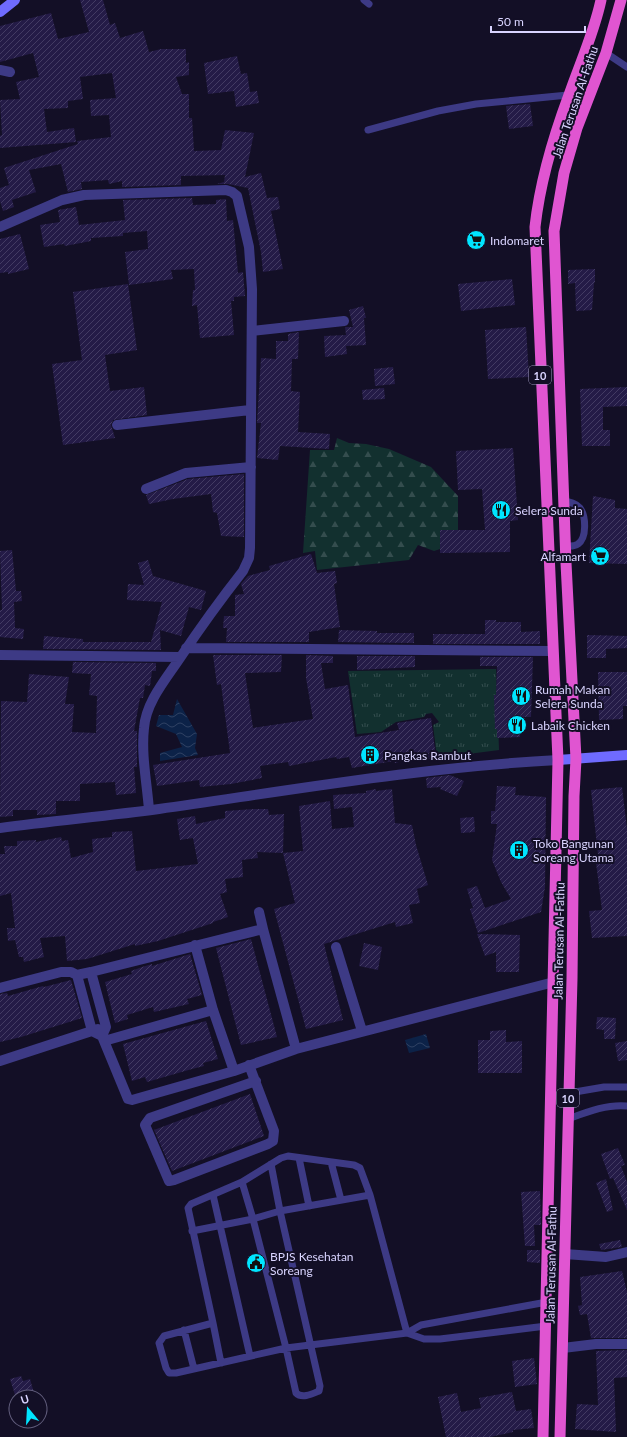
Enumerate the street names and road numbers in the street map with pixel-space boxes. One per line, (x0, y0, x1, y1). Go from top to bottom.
street label: Jalan Terusan Al-Fathu (549, 44, 601, 160)
road number: 10 (529, 366, 551, 384)
street label: Jalan Terusan Al-Fathu (550, 882, 568, 1000)
road number: 10 (557, 1089, 579, 1107)
street label: Jalan Terusan Al-Fathu (542, 1206, 560, 1324)

